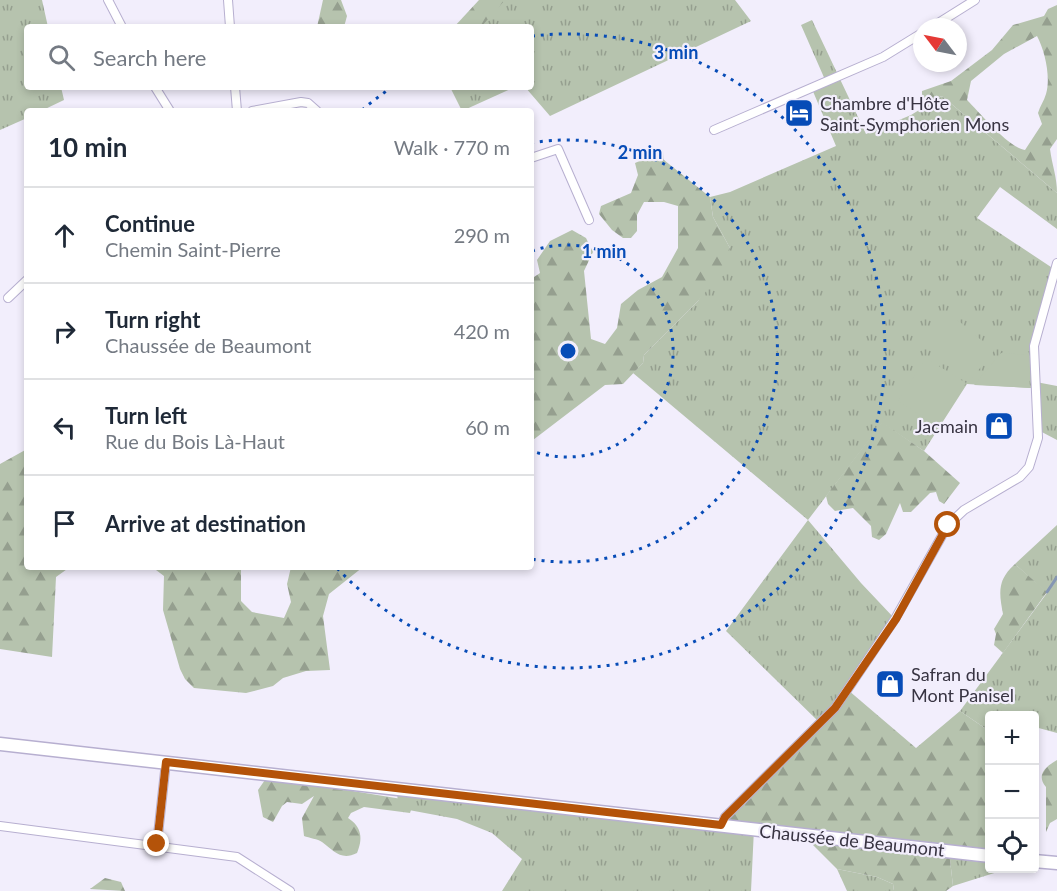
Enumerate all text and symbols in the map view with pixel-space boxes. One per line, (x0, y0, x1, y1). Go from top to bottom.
north arrow (913, 18, 967, 72)
search box (24, 24, 534, 90)
icon: search (45, 41, 78, 74)
text: 3 min (654, 41, 698, 63)
text: Search here (93, 44, 206, 71)
place label: Chambre d'Hôte Saint-Symphorien Mons (820, 92, 1009, 135)
hotel icon: Chambre d'Hôte Saint-Symphorien Mons (783, 97, 815, 129)
text: 10 min (48, 131, 128, 163)
text: Walk · 770 m (394, 135, 510, 159)
text: 2 min (618, 141, 662, 163)
text: Continue (105, 210, 195, 237)
icon: ahead (48, 219, 81, 252)
text: 290 m (454, 223, 510, 247)
text: Chemin Saint-Pierre (105, 237, 281, 261)
text: 1 min (582, 240, 626, 262)
text: Turn right (105, 306, 200, 333)
icon: right (48, 315, 81, 348)
text: 420 m (454, 319, 510, 343)
text: Chaussée de Beaumont (105, 333, 311, 357)
centre of rings (558, 341, 578, 361)
text: Turn left (105, 402, 187, 429)
shop icon: Jacmain (983, 410, 1015, 442)
icon: left (48, 411, 81, 444)
text: 60 m (465, 415, 510, 439)
place label: Jacmain (915, 415, 978, 437)
text: Rue du Bois Là-Haut (105, 429, 285, 453)
icon: arrive (48, 507, 81, 540)
text: Arrive at destination (105, 510, 306, 537)
route start (934, 511, 960, 537)
place label: Safran du Mont Panisel (911, 663, 1014, 706)
shop icon: Safran du Mont Panisel (874, 668, 906, 700)
map controls (985, 711, 1039, 873)
button: + (985, 711, 1039, 765)
button: − (985, 765, 1039, 819)
street label: Chaussée de Beaumont (758, 819, 946, 861)
button: locate (985, 819, 1039, 873)
route end (143, 830, 169, 856)

